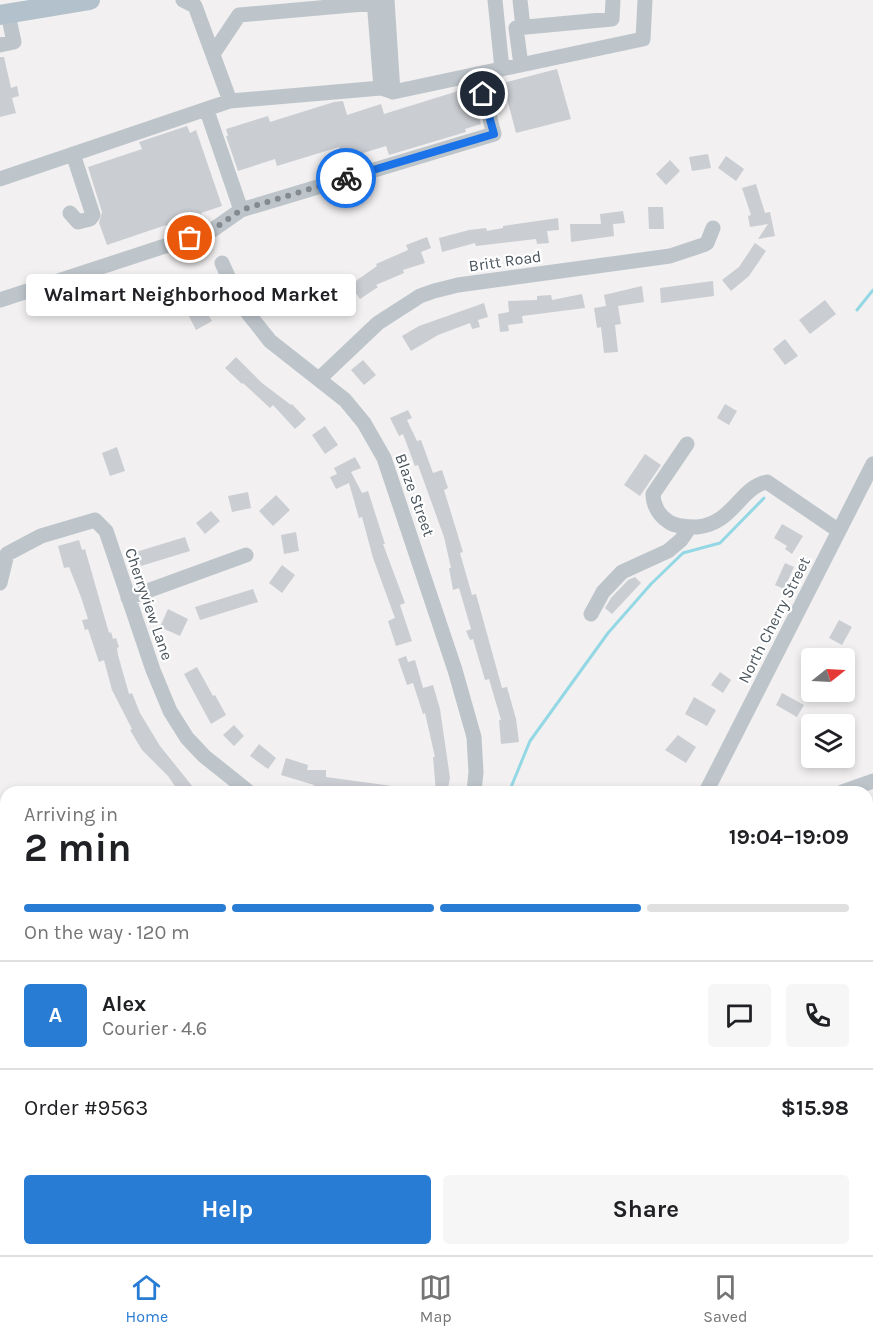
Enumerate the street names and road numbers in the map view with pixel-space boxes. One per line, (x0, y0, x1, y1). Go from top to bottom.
street label: Britt Road (467, 247, 543, 275)
street label: Blaze Street (391, 451, 439, 539)
street label: Cherryview Lane (121, 545, 177, 663)
street label: North Cherry Street (734, 554, 814, 686)

